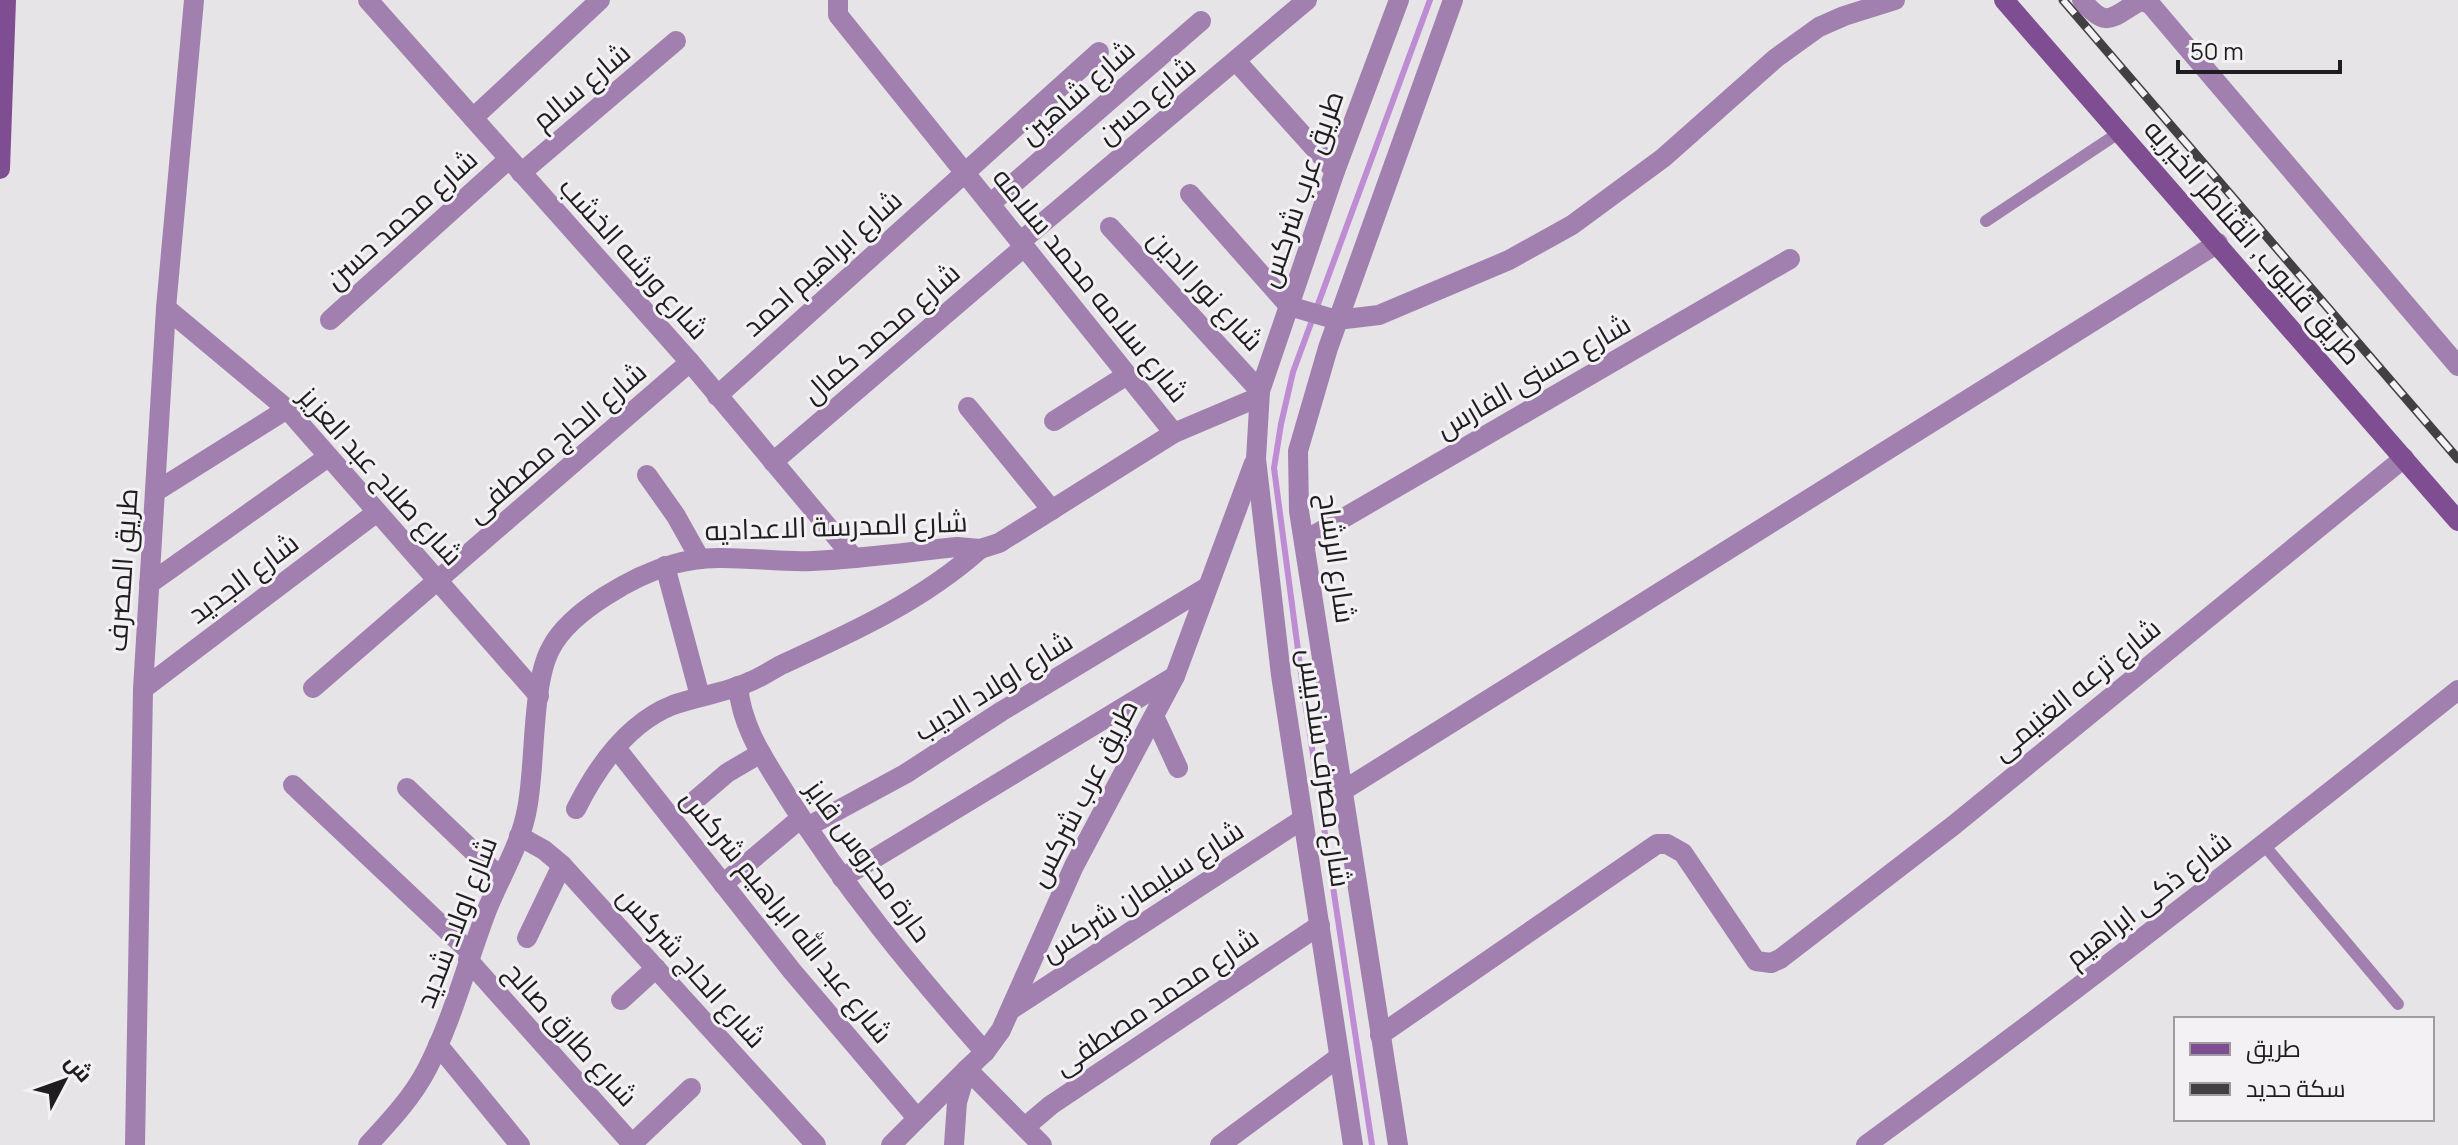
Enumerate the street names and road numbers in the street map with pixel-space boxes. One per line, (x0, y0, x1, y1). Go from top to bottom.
street label: شارع شاهين (1011, 31, 1143, 153)
street label: شارع سالم (523, 33, 639, 139)
street label: شارع حسن (1088, 47, 1204, 153)
street label: طريق عرب شركس (1249, 85, 1352, 292)
street label: طريق قليوب, القناطر الخيريه (2136, 110, 2371, 372)
street label: شارع محمد حسن (316, 140, 485, 298)
street label: شارع سلامه محمد سلامه (984, 159, 1198, 410)
street label: شارع ورشه الخشب (551, 168, 718, 347)
street label: شارع ابراهيم احمد (733, 180, 911, 346)
street label: شارع نور الدين (1140, 220, 1273, 359)
street label: شارع محمد كمال (793, 253, 968, 412)
street label: شارع حسنى الفارس (1428, 304, 1637, 447)
street label: شارع الحاج مصطفى (457, 352, 654, 531)
street label: شارع صلاح عبد العزيز (289, 376, 472, 574)
street label: طريق المصرف (96, 487, 146, 653)
street label: شارع الرشاح (1309, 490, 1366, 626)
street label: شارع المدرسة الاعداديه (704, 501, 968, 550)
street label: شارع الجديد (179, 523, 306, 632)
street label: شارع ترعه الغنيمى (1983, 608, 2168, 769)
street label: شارع اولاد الديب (906, 621, 1080, 750)
street label: شارع مصرف سندبيس (1289, 646, 1362, 890)
street label: طريق عرب شركس (1018, 692, 1146, 893)
street label: حارة محروس فايز (797, 770, 942, 949)
street label: شارع عبد الله ابراهيم شركس (672, 780, 902, 1052)
street label: شارع سليمان شركس (1033, 810, 1251, 971)
street label: شارع ذكى ابراهيم (2056, 821, 2240, 977)
street label: شارع اولاد شديد (405, 831, 506, 1013)
street label: شارع الحاج شركس (609, 877, 776, 1056)
street label: شارع محمد مصطفى (1045, 917, 1266, 1084)
street label: شارع طارق صالح (496, 953, 647, 1115)

